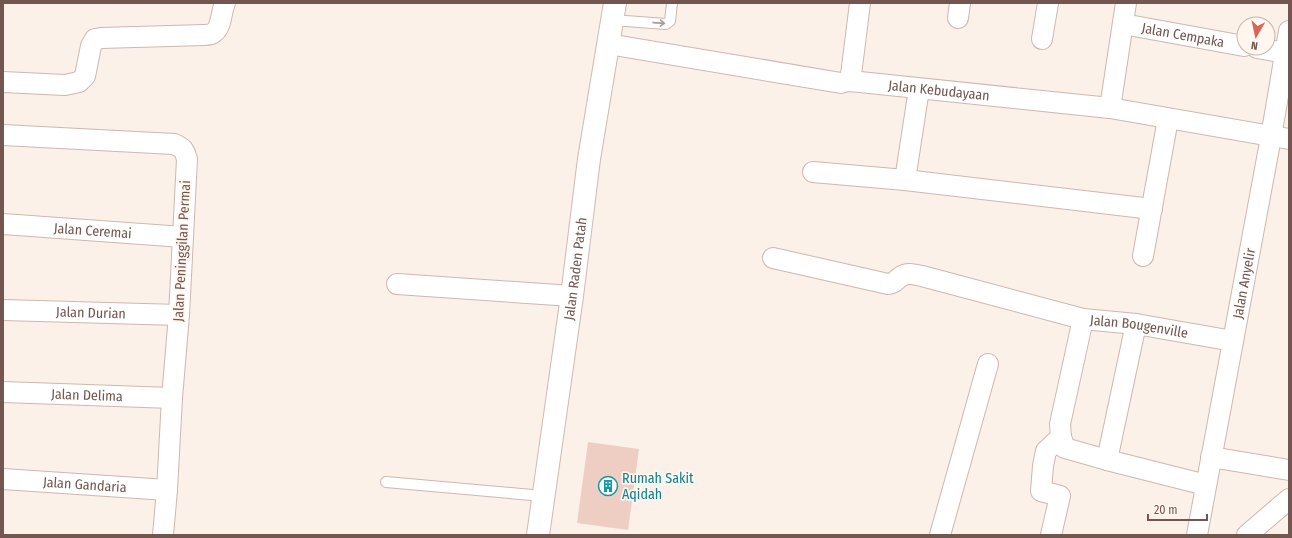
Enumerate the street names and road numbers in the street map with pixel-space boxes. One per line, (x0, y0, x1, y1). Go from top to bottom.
street label: Jalan Cempaka (1140, 19, 1226, 51)
street label: Jalan Kebudayaan (887, 76, 991, 104)
street label: Jalan Peninggilan Permai (170, 180, 194, 322)
street label: Jalan Raden Patah (560, 216, 590, 321)
street label: Jalan Ceremai (53, 219, 132, 242)
street label: Jalan Anyelir (1229, 246, 1259, 320)
street label: Jalan Durian (56, 303, 126, 322)
street label: Jalan Bougenville (1089, 311, 1189, 341)
street label: Jalan Delima (51, 385, 123, 405)
street label: Jalan Gandaria (42, 473, 127, 496)

